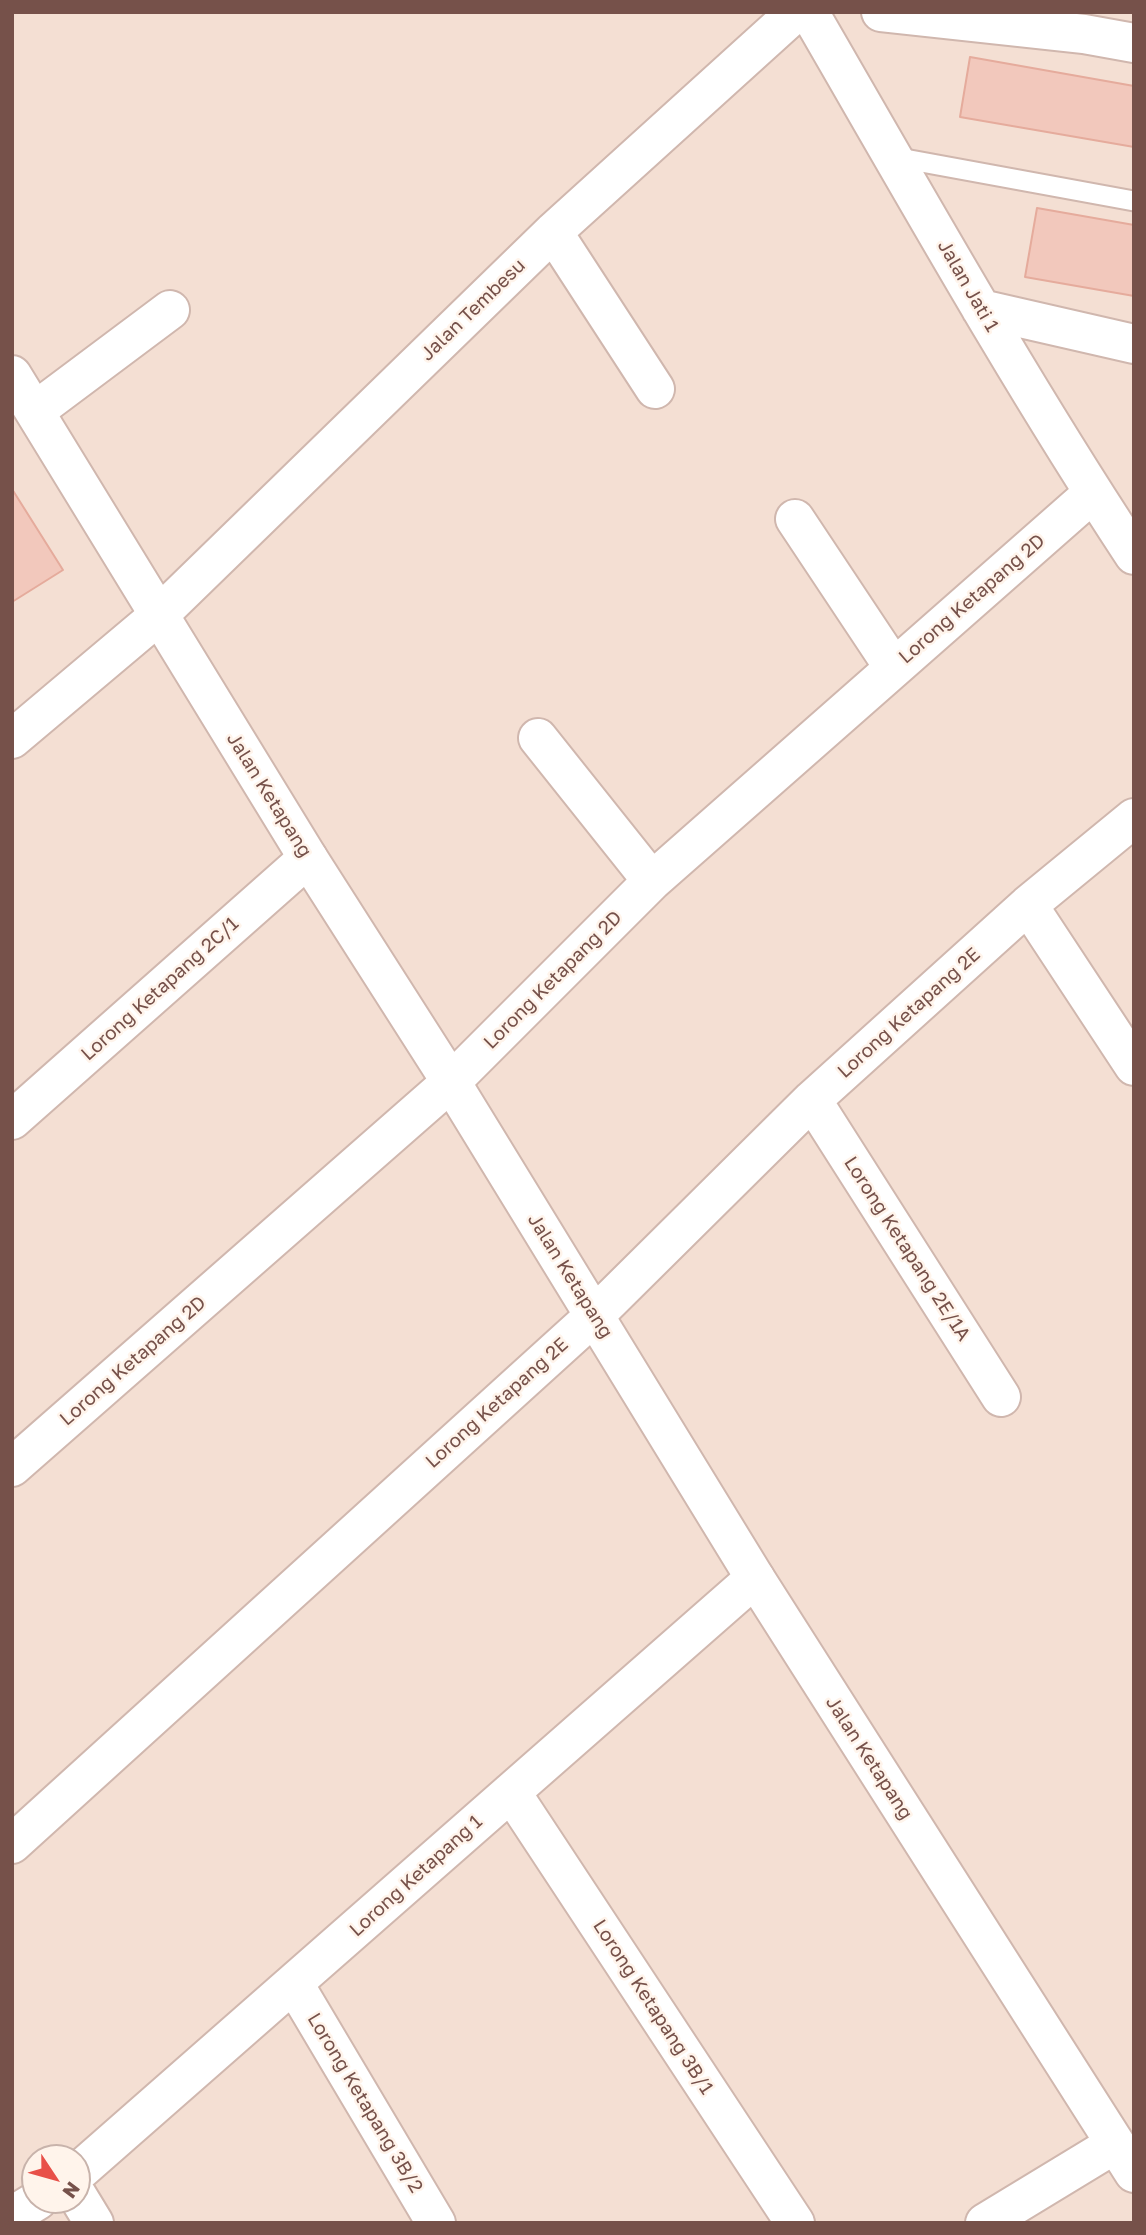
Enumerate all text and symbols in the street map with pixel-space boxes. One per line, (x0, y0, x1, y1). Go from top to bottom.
street label: Jalan Jati 1 (933, 236, 1003, 336)
street label: Jalan Tembesu (416, 254, 530, 366)
street label: Lorong Ketapang 2D (894, 529, 1050, 669)
street label: Jalan Ketapang (222, 729, 316, 861)
street label: Lorong Ketapang 2D (479, 906, 627, 1054)
street label: Lorong Ketapang 2C/1 (77, 912, 243, 1066)
street label: Lorong Ketapang 2E (833, 943, 985, 1083)
street label: Lorong Ketapang 2E/1A (839, 1153, 975, 1345)
street label: Jalan Ketapang (523, 1210, 617, 1342)
street label: Lorong Ketapang 2D (55, 1291, 211, 1431)
street label: Lorong Ketapang 2E (421, 1333, 573, 1473)
street label: Jalan Ketapang (821, 1692, 917, 1824)
street label: Lorong Ketapang 1 (345, 1810, 487, 1942)
street label: Lorong Ketapang 3B/1 (588, 1915, 718, 2099)
street label: Lorong Ketapang 3B/2 (302, 2009, 428, 2197)
north arrow (21, 2144, 91, 2214)
text: N (58, 2178, 85, 2203)

